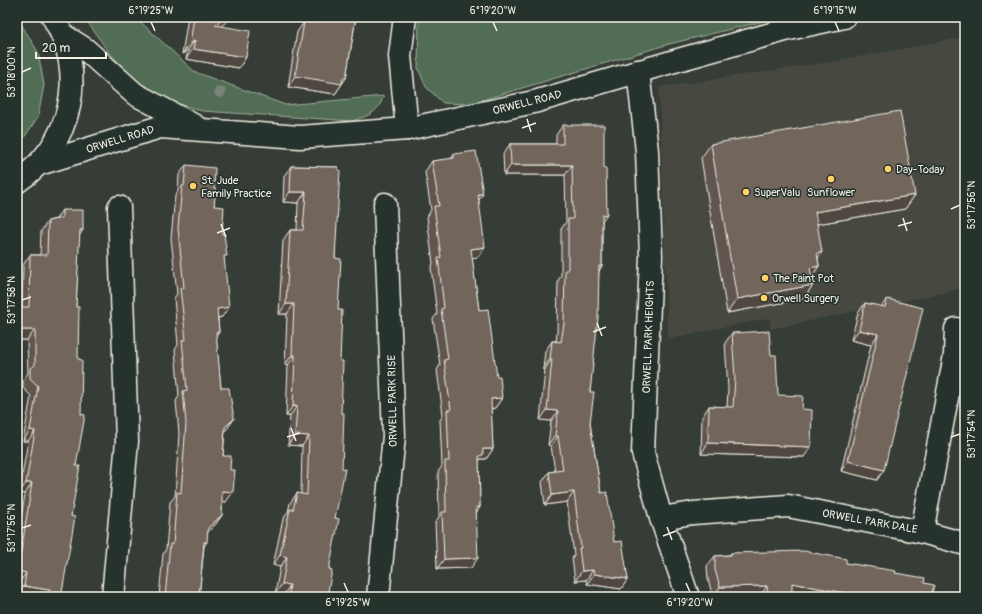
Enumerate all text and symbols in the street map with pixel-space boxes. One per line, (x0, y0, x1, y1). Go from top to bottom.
text: 6°19'25"W (129, 5, 174, 17)
text: 6°19'20"W (470, 5, 517, 17)
text: 6°19'15"W (813, 5, 857, 17)
scale bar (36, 34, 106, 60)
text: 20 m (42, 41, 71, 56)
text: 53°18'00"N (6, 46, 18, 97)
street label: ORWELL ROAD (491, 88, 563, 117)
street label: ORWELL ROAD (84, 123, 156, 156)
place label: Day-Today (896, 163, 944, 176)
marker: Day-Today (883, 164, 893, 174)
place label: St. Jude Family Practice (201, 174, 272, 200)
marker: Sunflower (826, 174, 836, 184)
text: 53°17'56"N (966, 180, 978, 229)
marker: St. Jude Family Practice (188, 181, 198, 191)
place label: SuperValu (754, 186, 800, 199)
place label: Sunflower (807, 186, 855, 199)
marker: SuperValu (741, 187, 751, 197)
place label: The Paint Pot (773, 272, 835, 285)
marker: The Paint Pot (760, 273, 770, 283)
text: 53°17'58"N (6, 276, 18, 324)
street label: ORWELL PARK HEIGHTS (640, 280, 657, 394)
place label: Orwell Surgery (772, 292, 839, 305)
marker: Orwell Surgery (759, 293, 769, 303)
street label: ORWELL PARK RISE (385, 354, 400, 447)
text: 53°17'54"N (966, 409, 978, 458)
text: 53°17'56"N (6, 503, 18, 552)
street label: ORWELL PARK DALE (821, 507, 919, 536)
text: 6°19'25"W (326, 597, 371, 609)
text: 6°19'20"W (667, 597, 714, 609)

